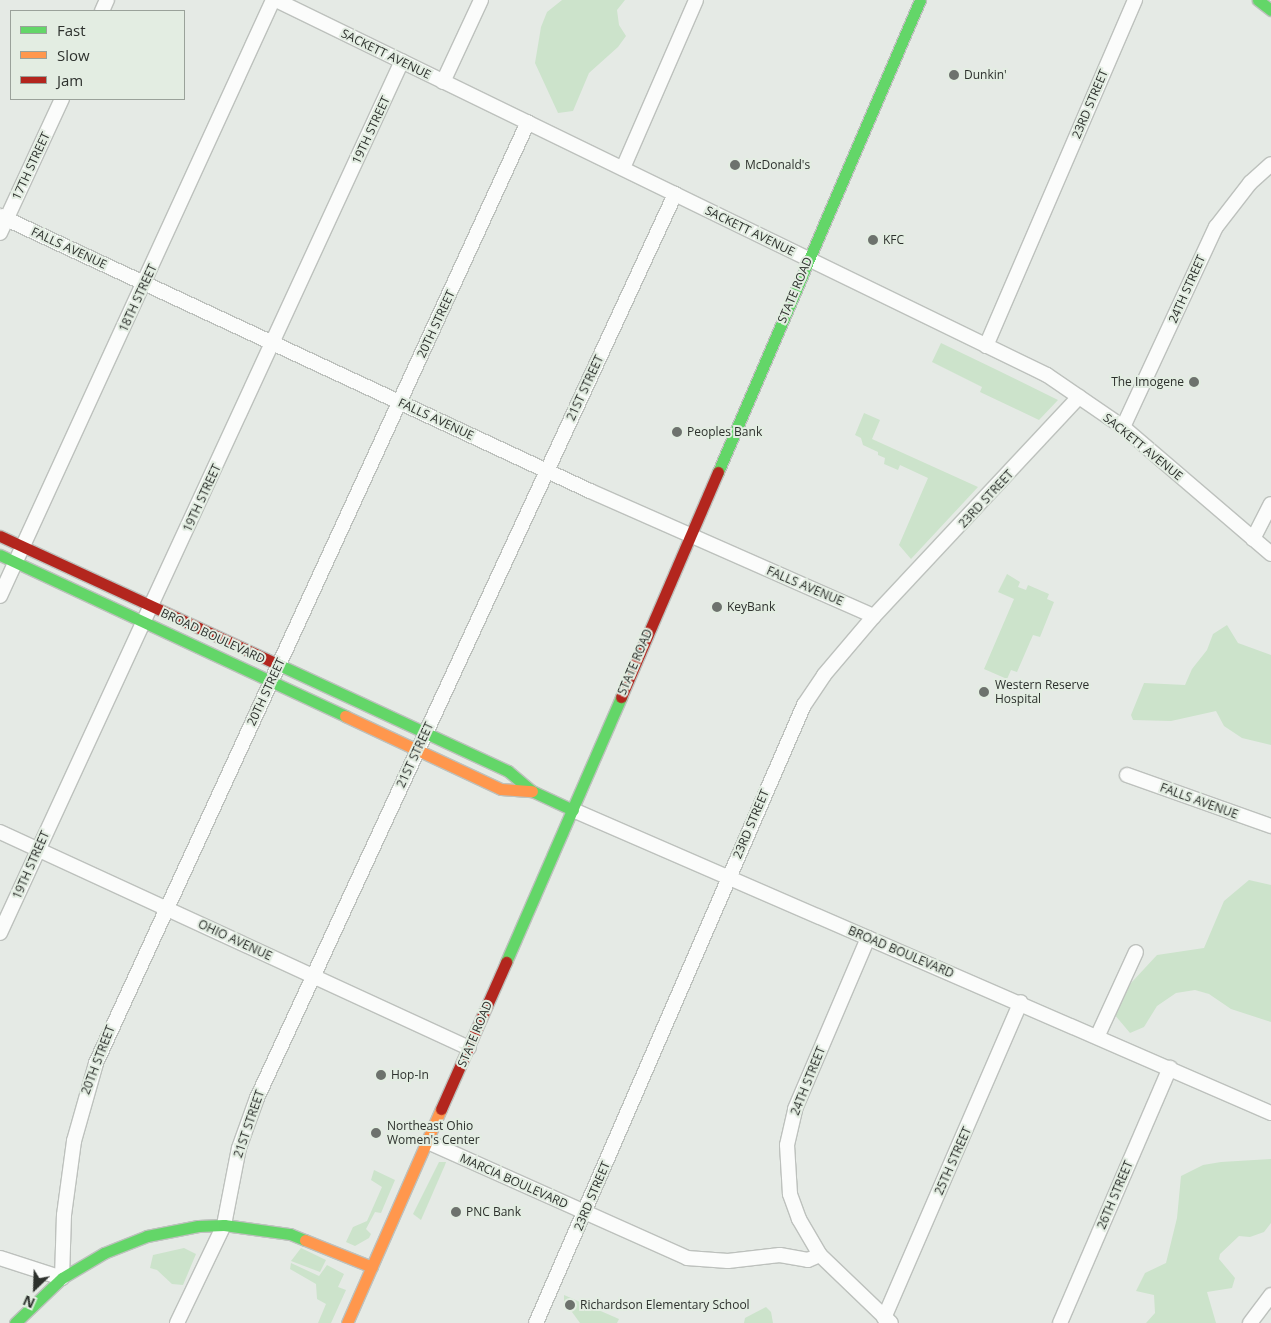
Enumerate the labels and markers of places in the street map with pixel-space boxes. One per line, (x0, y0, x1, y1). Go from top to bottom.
place label: Dunkin' (964, 68, 1007, 82)
marker: Dunkin' (948, 69, 960, 81)
place label: McDonald's (745, 158, 810, 172)
marker: McDonald's (729, 159, 741, 171)
place label: KFC (883, 233, 904, 247)
marker: KFC (867, 234, 879, 246)
place label: The Imogene (1111, 375, 1184, 389)
marker: The Imogene (1188, 376, 1200, 388)
place label: Peoples Bank (687, 425, 762, 439)
marker: Peoples Bank (671, 426, 683, 438)
place label: KeyBank (727, 600, 775, 614)
marker: KeyBank (711, 601, 723, 613)
place label: Western Reserve Hospital (995, 678, 1089, 706)
marker: Western Reserve Hospital (977, 685, 991, 699)
place label: Hop-In (391, 1068, 429, 1082)
marker: Hop-In (375, 1069, 387, 1081)
place label: Northeast Ohio Women's Center (387, 1119, 480, 1147)
marker: Northeast Ohio Women's Center (369, 1126, 383, 1140)
place label: PNC Bank (466, 1205, 521, 1219)
marker: PNC Bank (450, 1206, 462, 1218)
place label: Richardson Elementary School (580, 1298, 750, 1312)
marker: Richardson Elementary School (564, 1299, 576, 1311)

